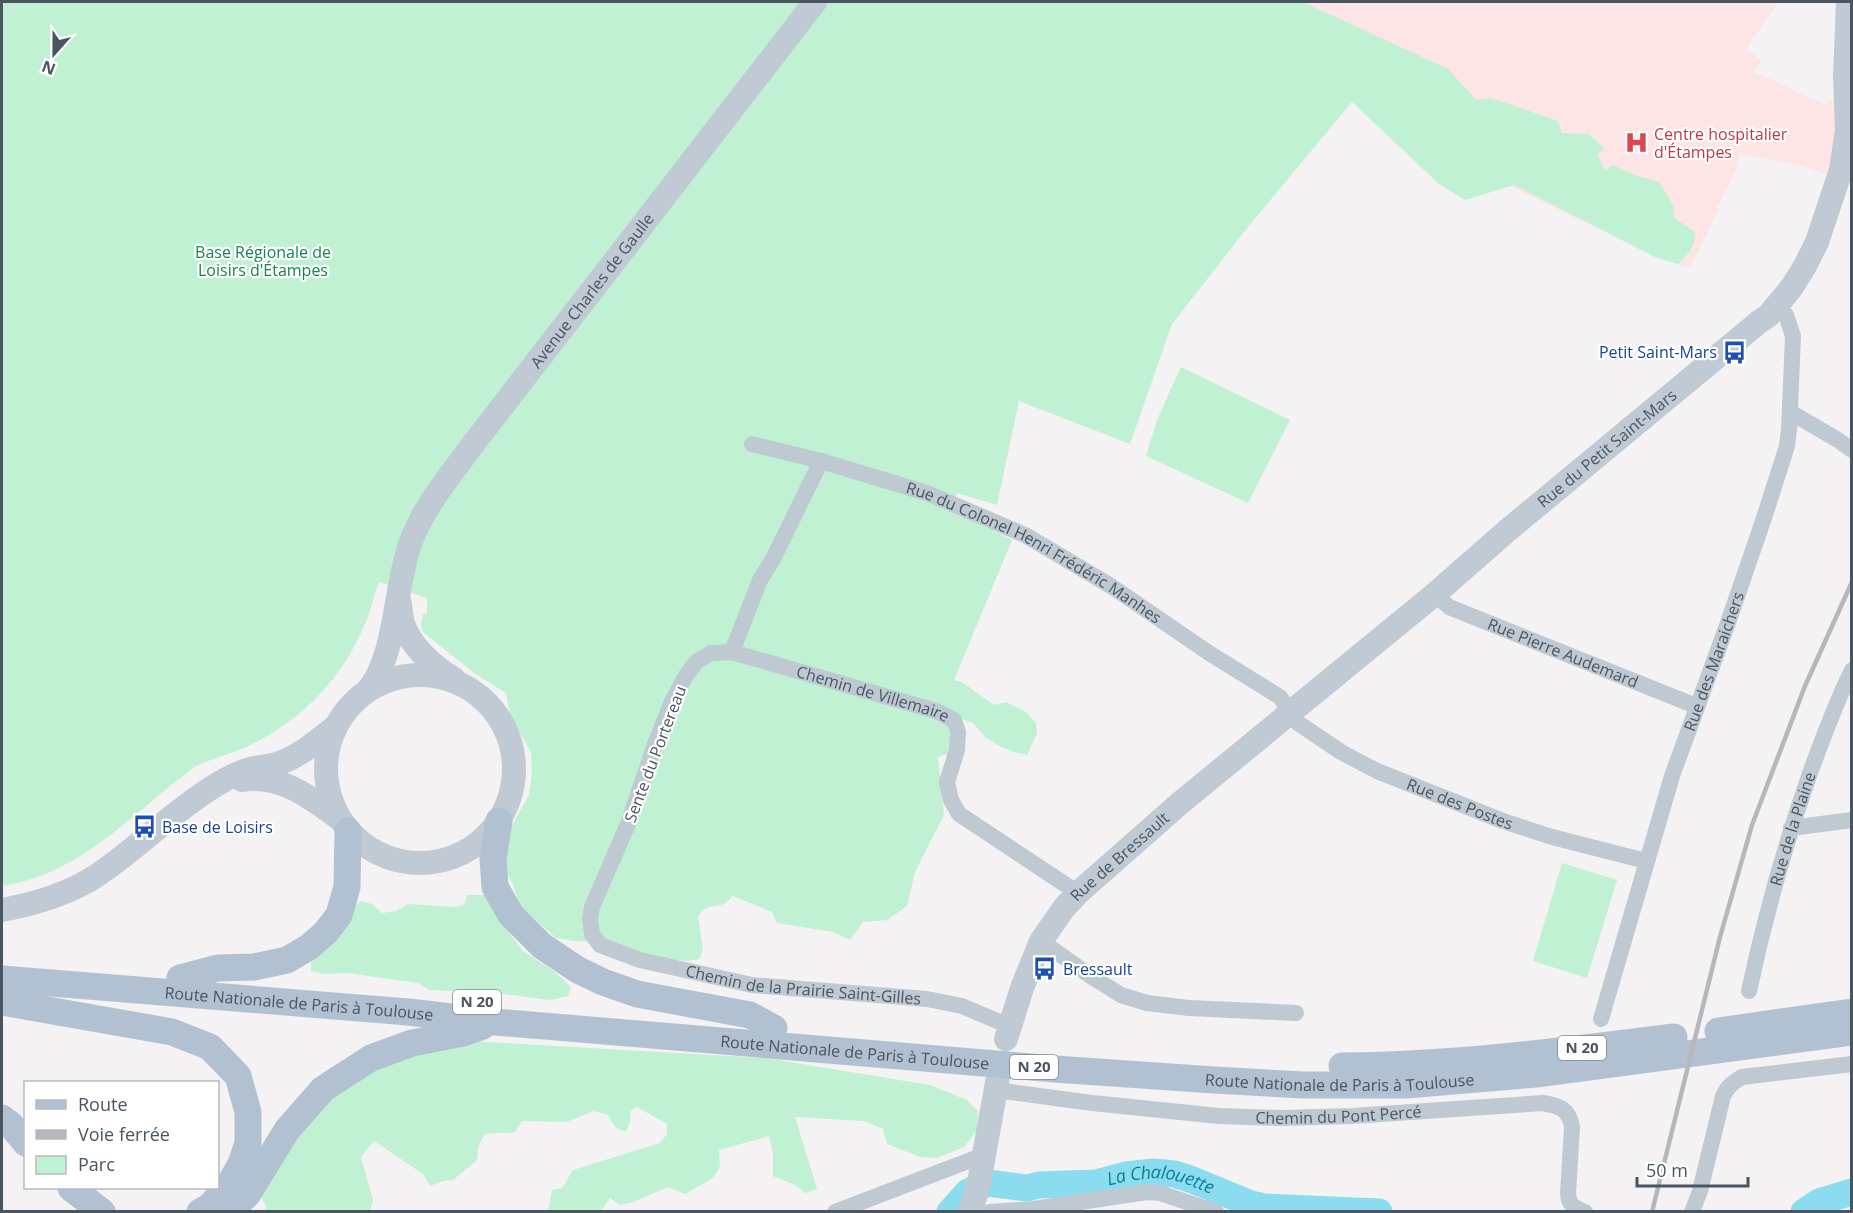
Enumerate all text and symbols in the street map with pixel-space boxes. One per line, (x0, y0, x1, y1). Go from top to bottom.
north arrow (24, 24, 84, 84)
text: N (39, 55, 59, 81)
place label: Centre hospitalier d'Étampes (1654, 123, 1788, 163)
hospital icon: Centre hospitalier d'Étampes (1623, 130, 1649, 156)
street label: Avenue Charles de Gaulle (525, 208, 659, 373)
park label: Base Régionale de Loisirs d'Étampes (195, 241, 331, 281)
bus stop icon: Petit Saint-Mars (1722, 339, 1748, 365)
place label: Petit Saint-Mars (1599, 341, 1717, 363)
street label: Rue du Petit Saint-Mars (1533, 384, 1681, 512)
street label: Rue du Colonel Henri Frédéric Manhes (904, 476, 1166, 628)
street label: Rue des Maraichers (1678, 589, 1749, 734)
street label: Rue Pierre Audemard (1484, 613, 1642, 693)
street label: Chemin de Villemaire (794, 660, 953, 727)
street label: Sente du Portereau (619, 682, 691, 826)
street label: Rue de la Plaine (1764, 769, 1821, 888)
street label: Rue des Postes (1404, 773, 1516, 835)
street label: Rue de Bressault (1065, 807, 1174, 906)
bus stop icon: Base de Loisirs (131, 814, 157, 840)
place label: Base de Loisirs (162, 816, 273, 838)
bus stop icon: Bressault (1032, 956, 1058, 982)
place label: Bressault (1063, 958, 1133, 980)
street label: Chemin de la Prairie Saint-Gilles (684, 960, 922, 1009)
street label: Route Nationale de Paris à Toulouse (164, 981, 435, 1026)
road number: N 20 (453, 990, 501, 1014)
street label: Route Nationale de Paris à Toulouse (720, 1030, 990, 1074)
road number: N 20 (1558, 1036, 1606, 1060)
road number: N 20 (1010, 1055, 1058, 1079)
street label: Route Nationale de Paris à Toulouse (1204, 1068, 1475, 1096)
legend (24, 1081, 219, 1189)
text: Route (78, 1092, 128, 1116)
street label: Chemin du Pont Percé (1255, 1100, 1422, 1129)
text: Voie ferrée (78, 1122, 170, 1146)
scale bar (1637, 1150, 1748, 1188)
text: Parc (78, 1152, 115, 1176)
text: 50 m (1646, 1158, 1688, 1182)
water label: La Chalouette (1104, 1159, 1218, 1199)

